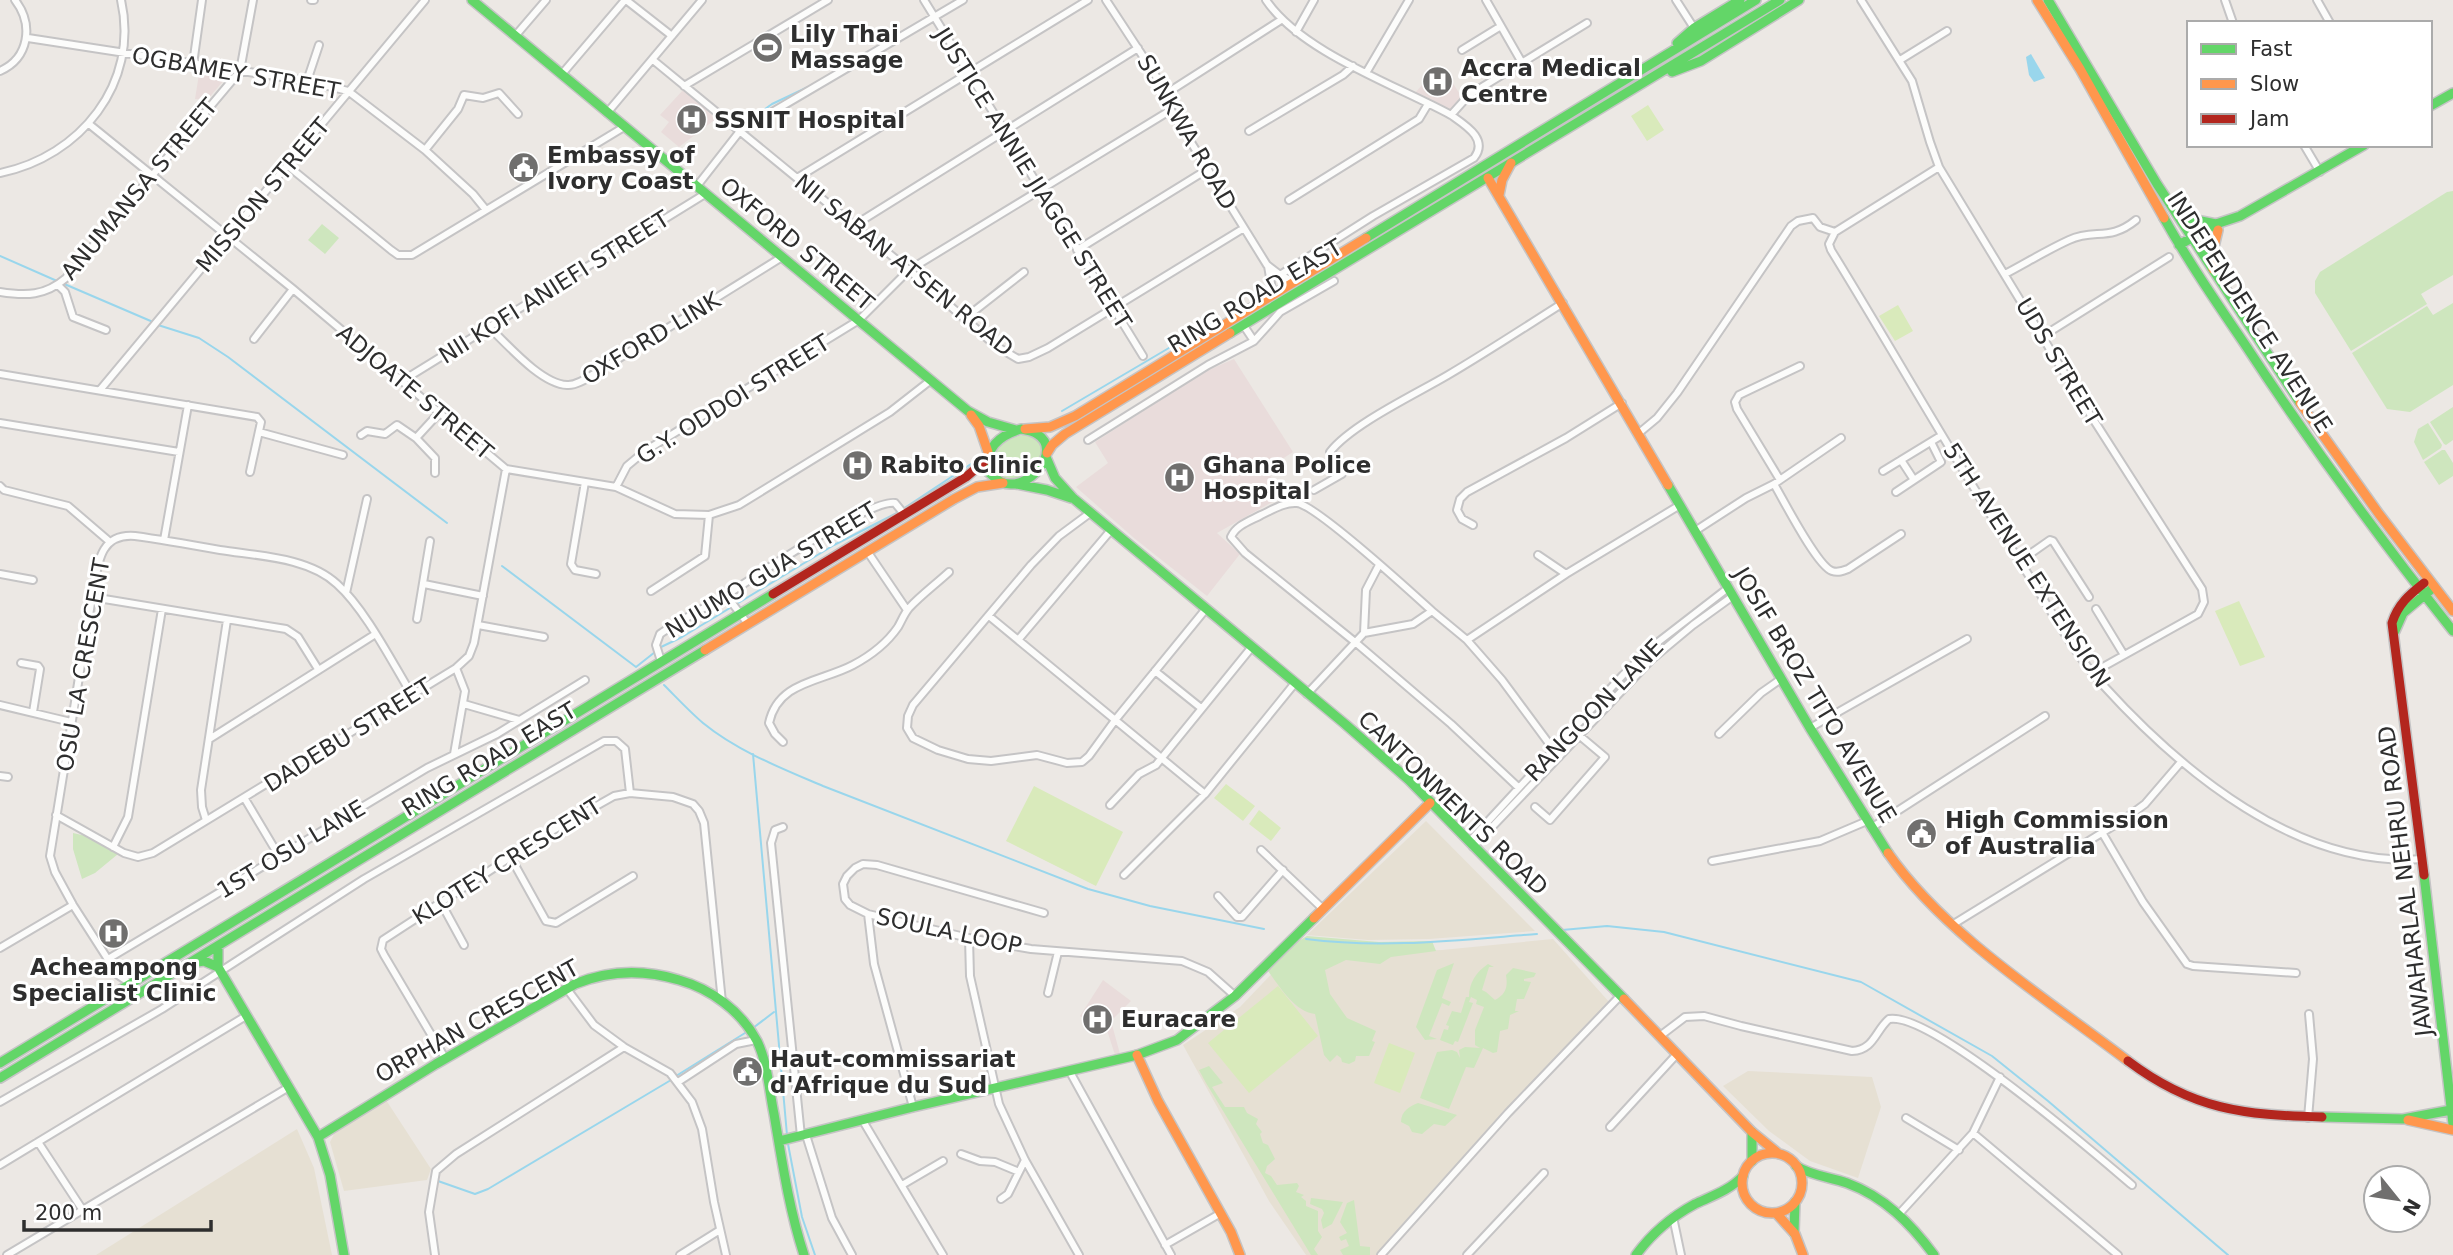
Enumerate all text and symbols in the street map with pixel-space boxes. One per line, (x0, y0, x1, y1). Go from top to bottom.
place label: Lily Thai Massage (790, 21, 903, 73)
street label: JUSTICE ANNIE JIAGGE STREET (928, 21, 1137, 334)
legend (2187, 21, 2432, 147)
sports icon: Lily Thai Massage (750, 30, 784, 64)
text: Fast (2250, 37, 2292, 61)
street label: OGBAMEY STREET (130, 42, 343, 104)
street label: SUNKWA ROAD (1132, 50, 1242, 214)
place label: Accra Medical Centre (1461, 55, 1641, 107)
hospital icon: Accra Medical Centre (1421, 64, 1455, 98)
text: Slow (2250, 72, 2299, 96)
street label: ANUMANSA STREET (56, 92, 223, 285)
hospital icon: SSNIT Hospital (674, 103, 708, 137)
place label: SSNIT Hospital (714, 107, 905, 133)
text: Jam (2248, 107, 2290, 131)
street label: MISSION STREET (191, 112, 336, 277)
place label: Embassy of Ivory Coast (547, 142, 696, 194)
public building icon: Embassy of Ivory Coast (507, 151, 541, 185)
street label: NII SABAN ATSEN ROAD (789, 169, 1019, 361)
street label: OXFORD STREET (715, 172, 880, 316)
street label: INDEPENDENCE AVENUE (2162, 187, 2338, 437)
street label: NII KOFI ANIEFI STREET (434, 205, 675, 369)
street label: RING ROAD EAST (1163, 233, 1348, 358)
street label: OXFORD LINK (577, 286, 726, 389)
street label: UDS STREET (2011, 294, 2108, 431)
street label: ADJOATE STREET (332, 319, 499, 465)
street label: G.Y. ODDOI STREET (632, 328, 835, 469)
street label: 5TH AVENUE EXTENSION (1938, 438, 2116, 692)
hospital icon: Rabito Clinic (840, 448, 874, 482)
place label: Rabito Clinic (880, 452, 1043, 478)
place label: Ghana Police Hospital (1203, 452, 1371, 504)
hospital icon: Ghana Police Hospital (1163, 461, 1197, 495)
street label: NUUMO GUA STREET (661, 496, 882, 643)
street label: OSU LA CRESCENT (51, 555, 115, 774)
street label: JOSIF BROZ TITO AVENUE (1727, 561, 1902, 827)
street label: RANGOON LANE (1520, 634, 1668, 786)
street label: DADEBU STREET (259, 672, 438, 797)
street label: RING ROAD EAST (397, 696, 582, 821)
street label: CANTONMENTS ROAD (1353, 706, 1553, 900)
street label: JAWAHARLAL NEHRU ROAD (2373, 724, 2437, 1040)
street label: KLOTEY CRESCENT (408, 792, 607, 930)
street label: 1ST OSU LANE (212, 795, 370, 903)
place label: High Commission of Australia (1945, 807, 2169, 859)
public building icon: High Commission of Australia (1905, 816, 1939, 850)
street label: SOULA LOOP (874, 903, 1024, 959)
hospital icon: Acheampong Specialist Clinic (97, 916, 131, 950)
place label: Acheampong Specialist Clinic (12, 954, 216, 1006)
street label: ORPHAN CRESCENT (371, 954, 584, 1088)
hospital icon: Euracare (1081, 1002, 1115, 1036)
place label: Euracare (1121, 1006, 1236, 1032)
place label: Haut-commissariat d'Afrique du Sud (770, 1046, 1016, 1098)
public building icon: Haut-commissariat d'Afrique du Sud (730, 1055, 764, 1089)
north arrow (2362, 1164, 2432, 1234)
scale bar (24, 1188, 212, 1232)
text: N (2398, 1195, 2425, 1220)
text: 200 m (35, 1201, 102, 1225)

